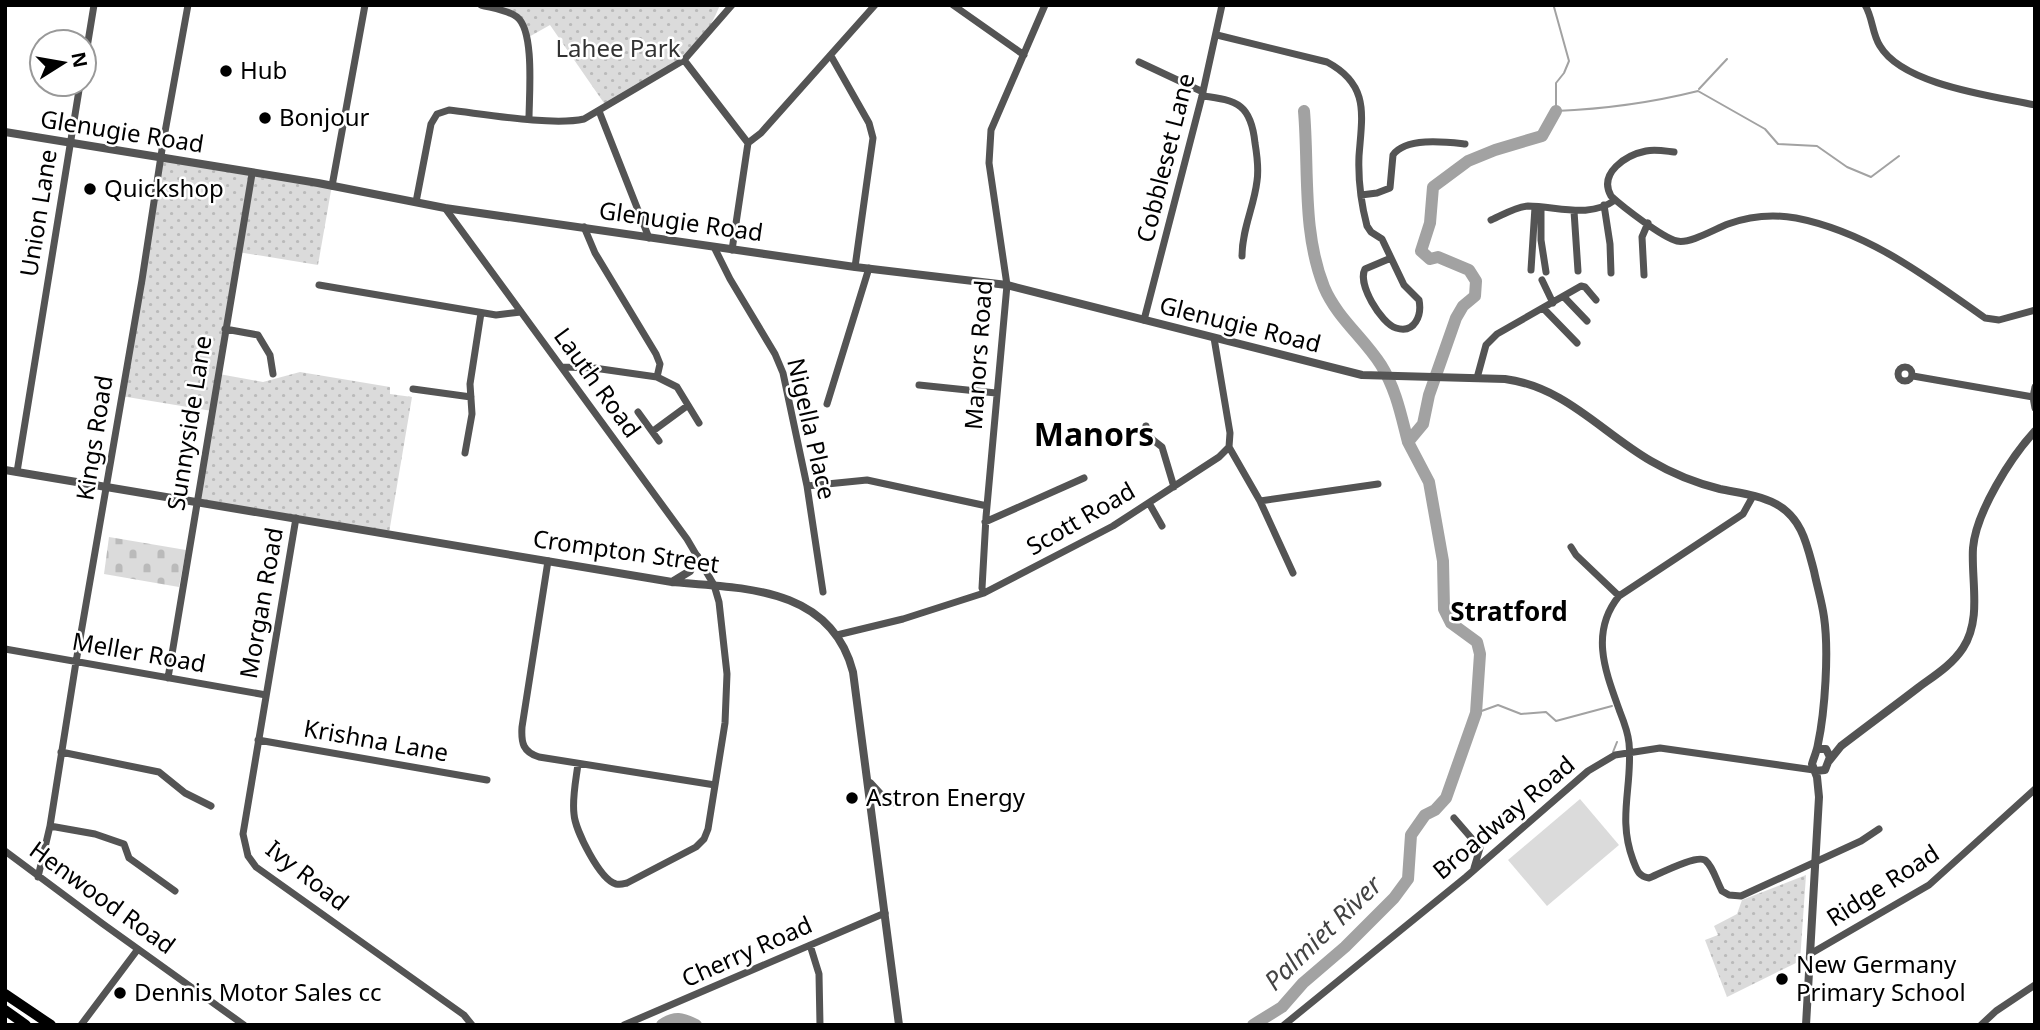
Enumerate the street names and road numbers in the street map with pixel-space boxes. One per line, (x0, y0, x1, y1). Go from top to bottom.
street label: Cobbleset Lane (1128, 70, 1202, 246)
street label: Glenugie Road (38, 101, 206, 160)
street label: Union Lane (11, 147, 64, 279)
street label: Glenugie Road (597, 193, 765, 248)
street label: Manors Road (956, 279, 999, 431)
street label: Glenugie Road (1156, 288, 1325, 360)
street label: Lauth Road (547, 321, 649, 444)
street label: Sunnyside Lane (158, 333, 219, 513)
street label: Nigella Place (780, 355, 845, 503)
street label: Kings Road (67, 373, 120, 503)
street label: Scott Road (1020, 473, 1141, 562)
street label: Crompton Street (531, 521, 722, 580)
street label: Morgan Road (231, 525, 290, 681)
street label: Meller Road (70, 624, 209, 679)
street label: Krishna Lane (301, 711, 451, 768)
street label: Broadway Road (1425, 748, 1581, 886)
street label: Ivy Road (260, 832, 356, 918)
street label: Henwood Road (23, 833, 182, 961)
street label: Ridge Road (1819, 836, 1945, 933)
street label: Cherry Road (676, 907, 817, 994)

